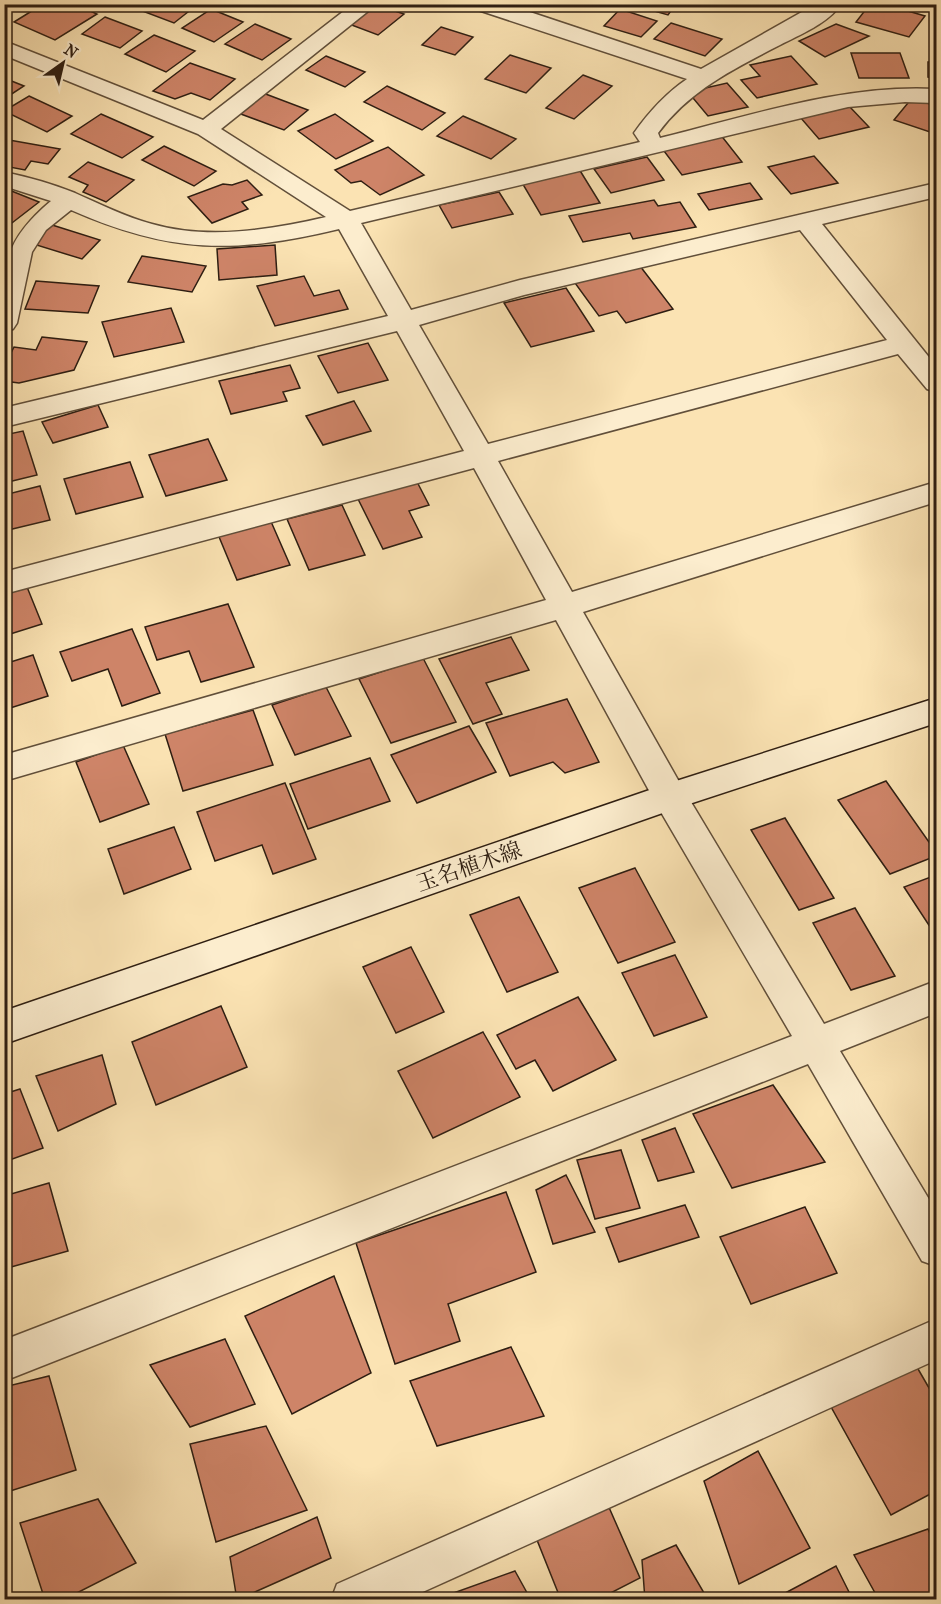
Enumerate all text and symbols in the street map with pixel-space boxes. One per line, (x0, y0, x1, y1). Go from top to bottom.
north arrow (33, 33, 93, 93)
text: N (61, 40, 82, 63)
street label: 玉名植木線 (413, 837, 525, 897)

